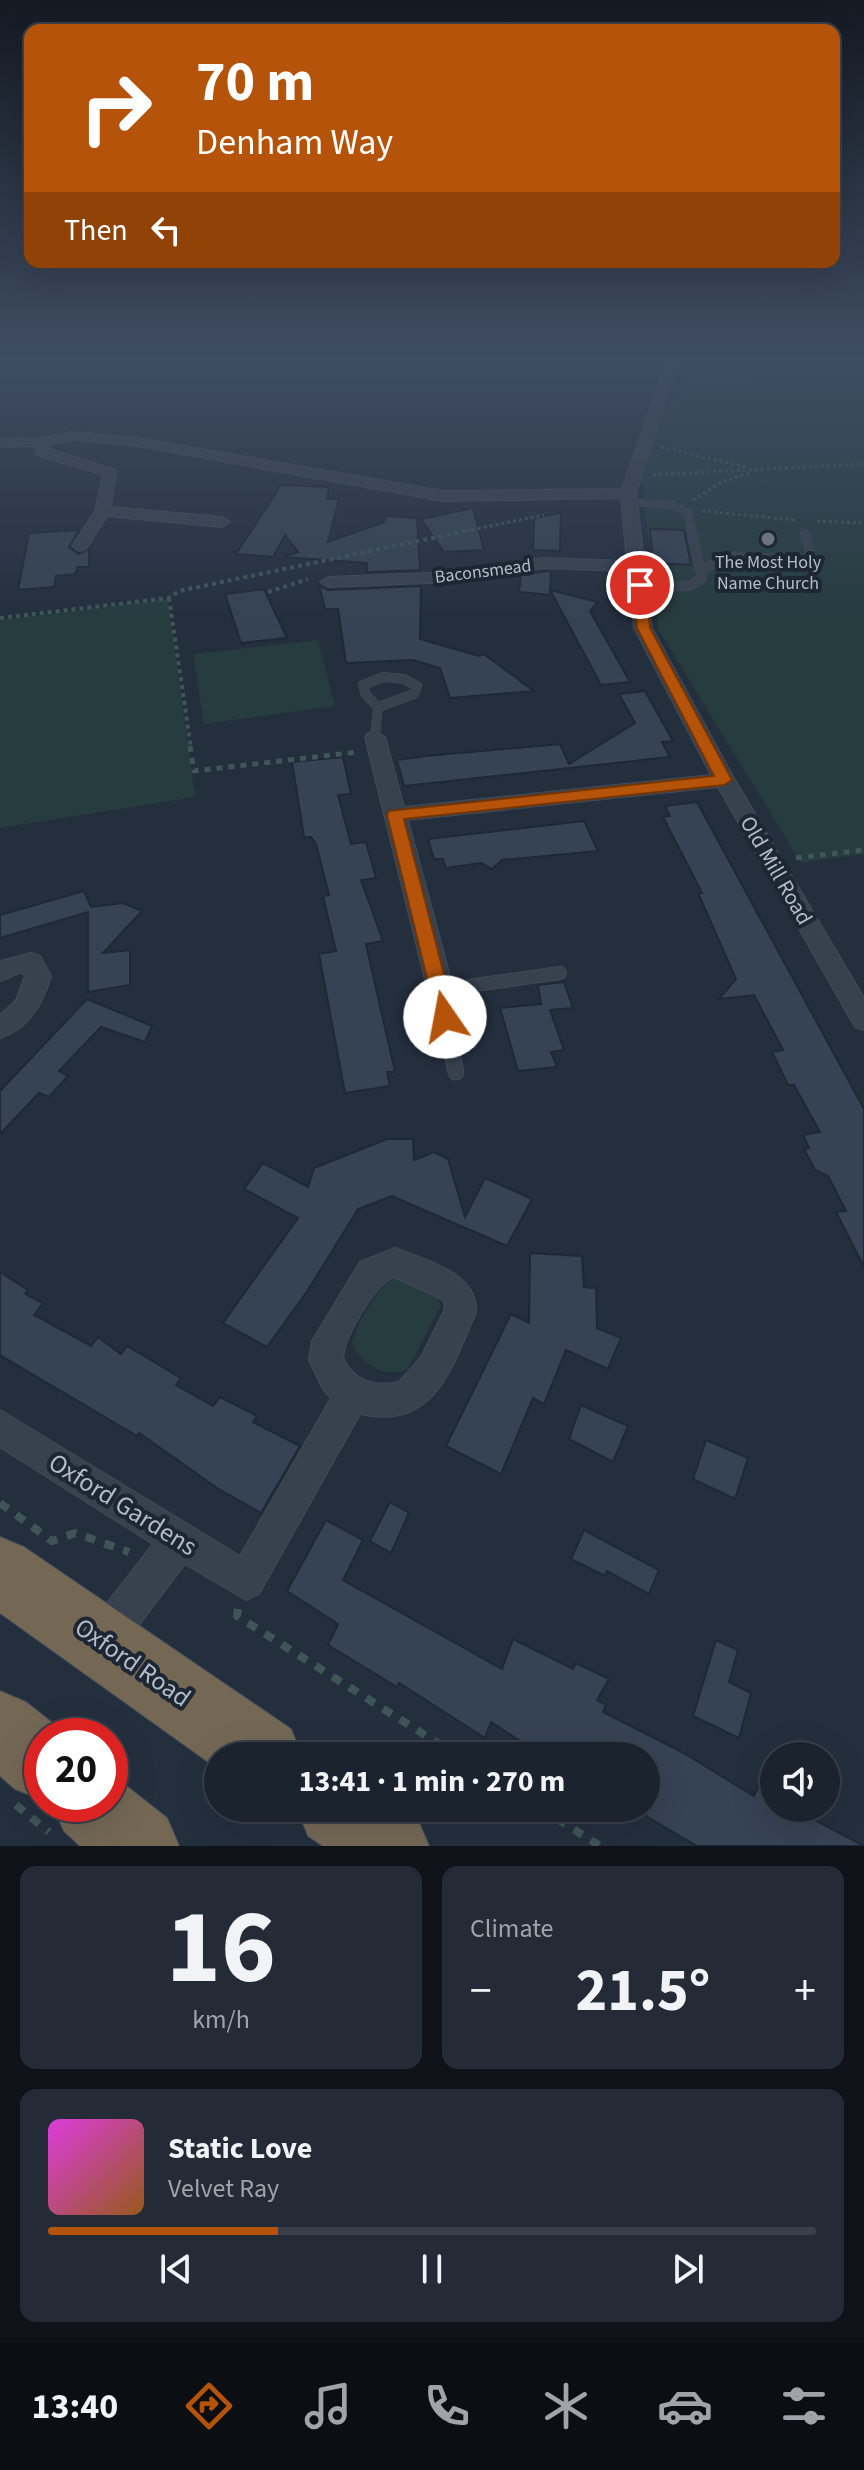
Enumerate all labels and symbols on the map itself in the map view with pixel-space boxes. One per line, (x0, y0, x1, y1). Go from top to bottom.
marker: The Most Holy Name Church (759, 530, 777, 548)
place label: The Most Holy Name Church (715, 550, 822, 596)
pin (606, 551, 674, 619)
street label: Baconsmead (433, 553, 533, 590)
street label: Old Mill Road (732, 810, 820, 931)
position arrow (403, 975, 487, 1059)
street label: Oxford Gardens (41, 1444, 204, 1565)
street label: Oxford Road (67, 1609, 198, 1716)
speed limit sign: 20 (24, 1718, 128, 1822)

